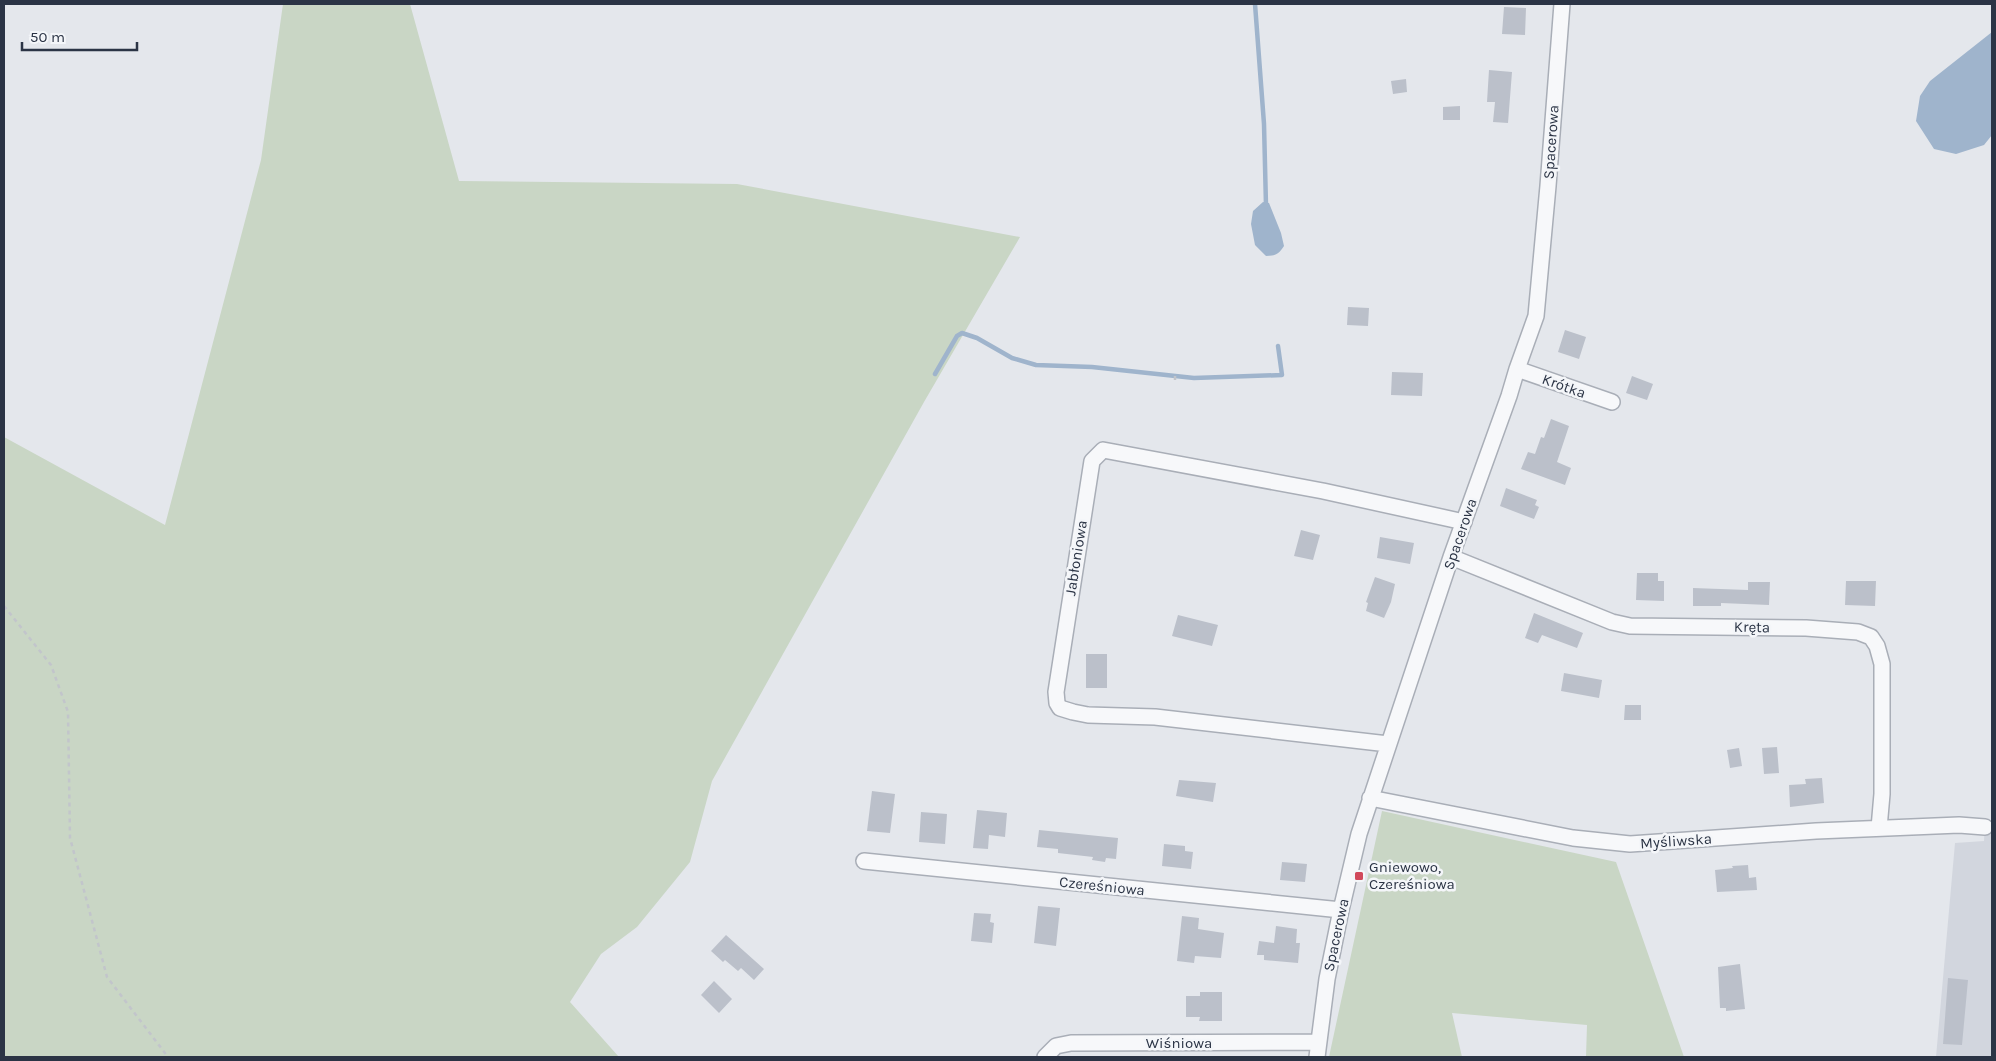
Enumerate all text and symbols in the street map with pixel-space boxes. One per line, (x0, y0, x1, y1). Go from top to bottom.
scale bar (22, 20, 138, 52)
text: 50 m (30, 28, 65, 46)
street label: Spacerowa (1539, 104, 1563, 180)
street label: Krótka (1540, 370, 1588, 402)
street label: Spacerowa (1439, 496, 1481, 572)
street label: Jabłoniowa (1061, 519, 1091, 597)
street label: Kręta (1734, 618, 1770, 636)
street label: Myśliwska (1640, 830, 1712, 852)
place label: Gniewowo, Czereśniowa (1369, 858, 1455, 893)
marker: Gniewowo, Czereśniowa (1353, 870, 1365, 882)
street label: Czereśniowa (1058, 873, 1146, 899)
street label: Spacerowa (1319, 897, 1353, 973)
street label: Wiśniowa (1146, 1034, 1212, 1052)

